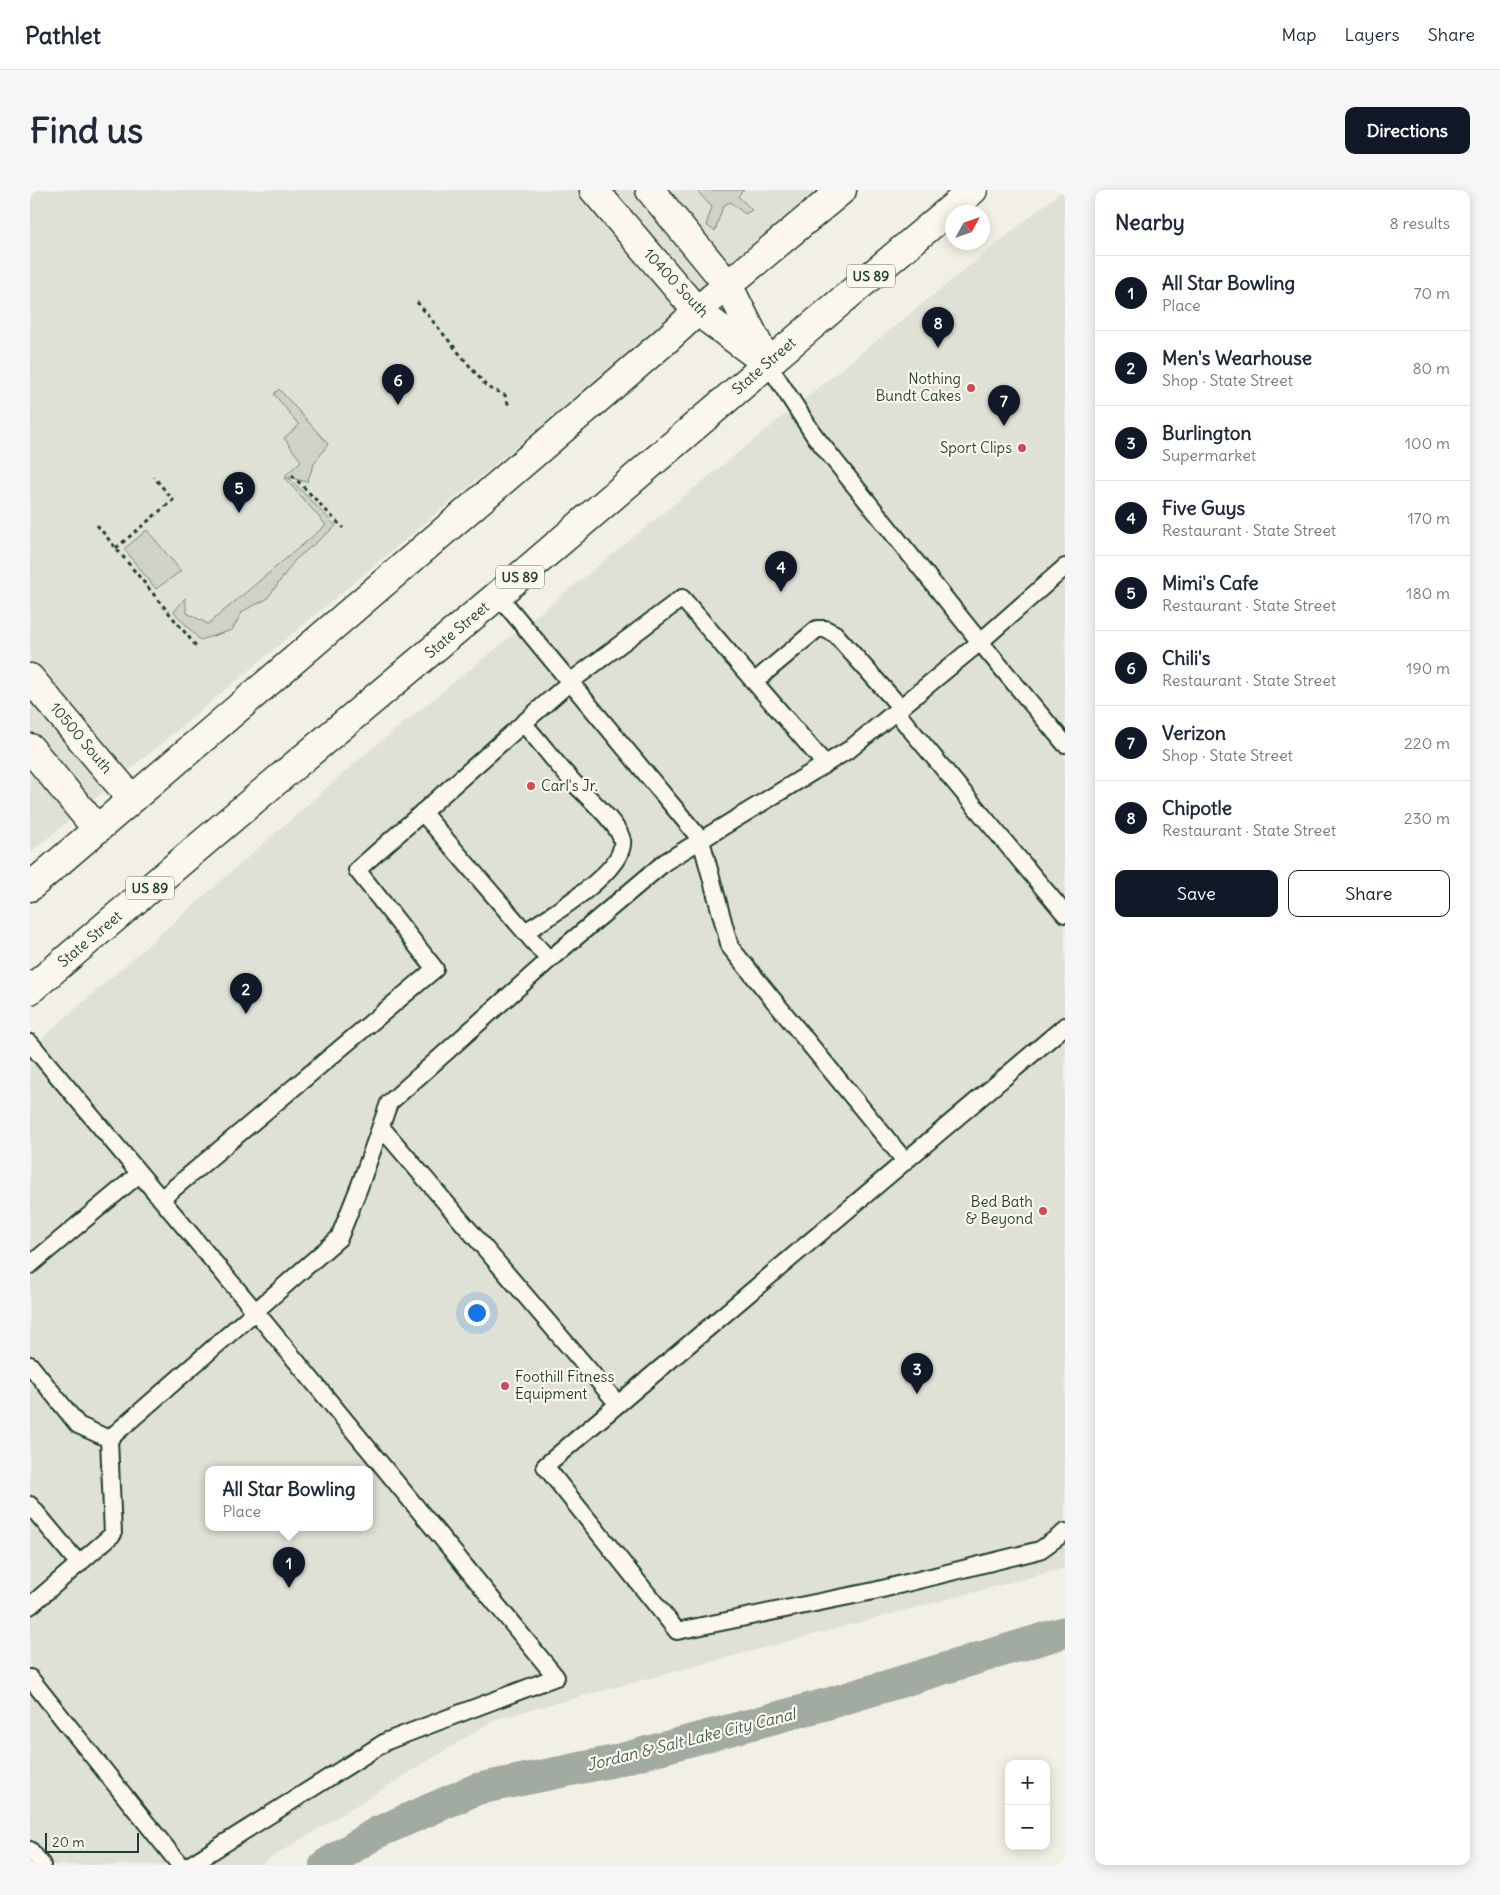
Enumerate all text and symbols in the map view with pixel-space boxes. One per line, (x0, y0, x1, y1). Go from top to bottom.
text: Pathlet (25, 20, 101, 50)
text: Map (1281, 23, 1316, 46)
text: Layers (1344, 23, 1400, 46)
text: Share (1428, 23, 1475, 46)
button: Directions (1345, 107, 1470, 154)
text: Find us (30, 108, 143, 152)
north arrow (945, 205, 990, 250)
text: Nearby (1115, 209, 1185, 236)
text: 8 results (1389, 213, 1450, 233)
street label: 10400 South (640, 244, 713, 321)
road number: US 89 (847, 264, 895, 288)
text: All Star Bowling (1162, 271, 1295, 295)
text: 1 (1128, 283, 1134, 303)
text: 70 m (1414, 283, 1450, 303)
text: Place (1162, 295, 1201, 315)
pin: 8 (922, 307, 954, 348)
street label: State Street (728, 333, 799, 398)
text: Men's Wearhouse (1162, 346, 1312, 370)
text: 2 (1127, 358, 1135, 378)
text: 80 m (1412, 358, 1450, 378)
pin: 6 (382, 364, 414, 405)
place label: Nothing Bundt Cakes (876, 369, 961, 405)
text: Shop · State Street (1162, 370, 1293, 390)
marker: Nothing Bundt Cakes (965, 382, 977, 394)
pin: 7 (988, 385, 1020, 426)
text: Burlington (1162, 421, 1252, 445)
text: 3 (1126, 433, 1136, 453)
text: 100 m (1405, 433, 1450, 453)
place label: Sport Clips (940, 438, 1012, 457)
marker: Sport Clips (1016, 442, 1028, 454)
text: Supermarket (1162, 445, 1256, 465)
pin: 5 (223, 472, 255, 513)
text: Five Guys (1162, 496, 1245, 520)
text: 4 (1126, 508, 1136, 528)
text: 170 m (1407, 508, 1450, 528)
text: Restaurant · State Street (1162, 520, 1336, 540)
pin: 4 (765, 551, 797, 592)
road number: US 89 (496, 566, 544, 588)
text: Mimi's Cafe (1162, 571, 1258, 595)
text: 5 (1126, 583, 1136, 603)
text: 180 m (1406, 583, 1450, 603)
text: Restaurant · State Street (1162, 595, 1336, 615)
street label: State Street (421, 597, 493, 662)
text: Chili's (1162, 646, 1211, 670)
text: 6 (1126, 658, 1136, 678)
text: 190 m (1406, 658, 1450, 678)
text: Restaurant · State Street (1162, 670, 1336, 690)
street label: 10500 South (46, 698, 117, 777)
text: Verizon (1162, 721, 1226, 745)
text: 7 (1127, 733, 1135, 753)
text: 220 m (1404, 733, 1450, 753)
text: Shop · State Street (1162, 745, 1293, 765)
place label: Carl's Jr. (541, 776, 598, 795)
marker: Carl's Jr. (525, 780, 537, 792)
text: Chipotle (1162, 796, 1232, 820)
text: 8 (1126, 808, 1136, 828)
text: 230 m (1404, 808, 1450, 828)
text: Restaurant · State Street (1162, 820, 1336, 840)
button: Save (1115, 870, 1278, 917)
button: Share (1288, 870, 1450, 917)
road number: US 89 (126, 876, 174, 900)
street label: State Street (54, 906, 126, 971)
pin: 2 (230, 973, 262, 1014)
place label: Bed Bath & Beyond (966, 1192, 1033, 1228)
marker: Bed Bath & Beyond (1037, 1205, 1049, 1217)
your location (464, 1300, 490, 1326)
pin: 3 (901, 1353, 933, 1394)
place label: Foothill Fitness Equipment (515, 1367, 614, 1403)
marker: Foothill Fitness Equipment (499, 1380, 511, 1392)
popup (205, 1466, 373, 1531)
text: All Star Bowling (222, 1477, 356, 1501)
text: Place (222, 1501, 261, 1521)
pin: 1 (273, 1547, 305, 1588)
water label: Jordan & Salt Lake City Canal (585, 1703, 800, 1775)
map controls (1005, 1760, 1050, 1850)
button: + (1005, 1760, 1050, 1805)
button: − (1005, 1805, 1050, 1850)
scale bar (45, 1830, 139, 1853)
text: 20 m (52, 1833, 85, 1851)

